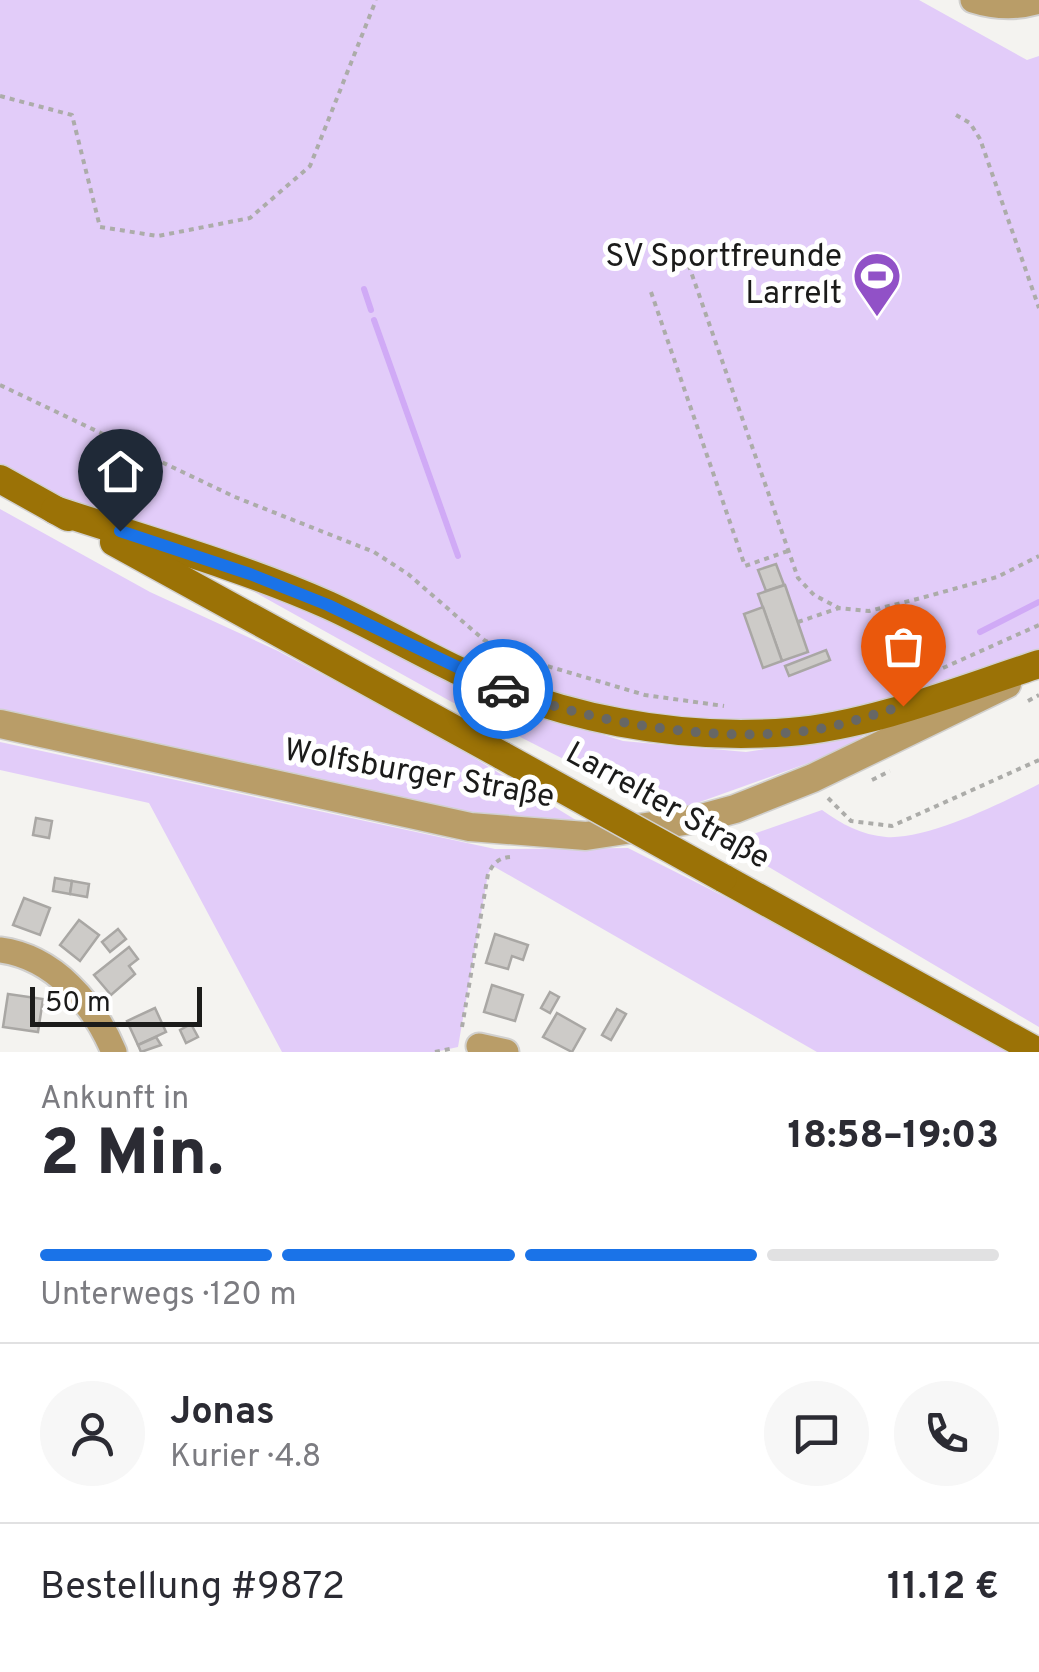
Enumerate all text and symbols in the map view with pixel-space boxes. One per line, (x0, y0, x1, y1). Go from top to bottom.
place label: SV Sportfreunde Larrelt (605, 238, 842, 315)
sports icon: SV Sportfreunde Larrelt (851, 250, 903, 318)
pin (78, 429, 163, 532)
icon: home (93, 444, 148, 499)
pin (861, 604, 946, 707)
icon: bag (876, 619, 931, 674)
courier (453, 639, 553, 739)
icon: car (476, 662, 531, 717)
street label: Wolfsburger Straße (281, 732, 557, 818)
street label: Larrelter Straße (558, 734, 776, 880)
scale bar (30, 982, 202, 1026)
text: 50 m (45, 986, 111, 1022)
text: Ankunft in (40, 1080, 189, 1120)
text: 18:58–19:03 (787, 1113, 999, 1162)
text: 2 Min. (40, 1116, 224, 1198)
text: Unterwegs · 120 m (40, 1276, 297, 1316)
button: person (40, 1381, 145, 1486)
button: chat (764, 1381, 869, 1486)
button: phone (894, 1381, 999, 1486)
text: Jonas (170, 1389, 275, 1438)
text: Kurier · 4.8 (170, 1438, 321, 1478)
text: Bestellung #9872 (40, 1564, 345, 1613)
text: 11.12 € (887, 1564, 999, 1613)

